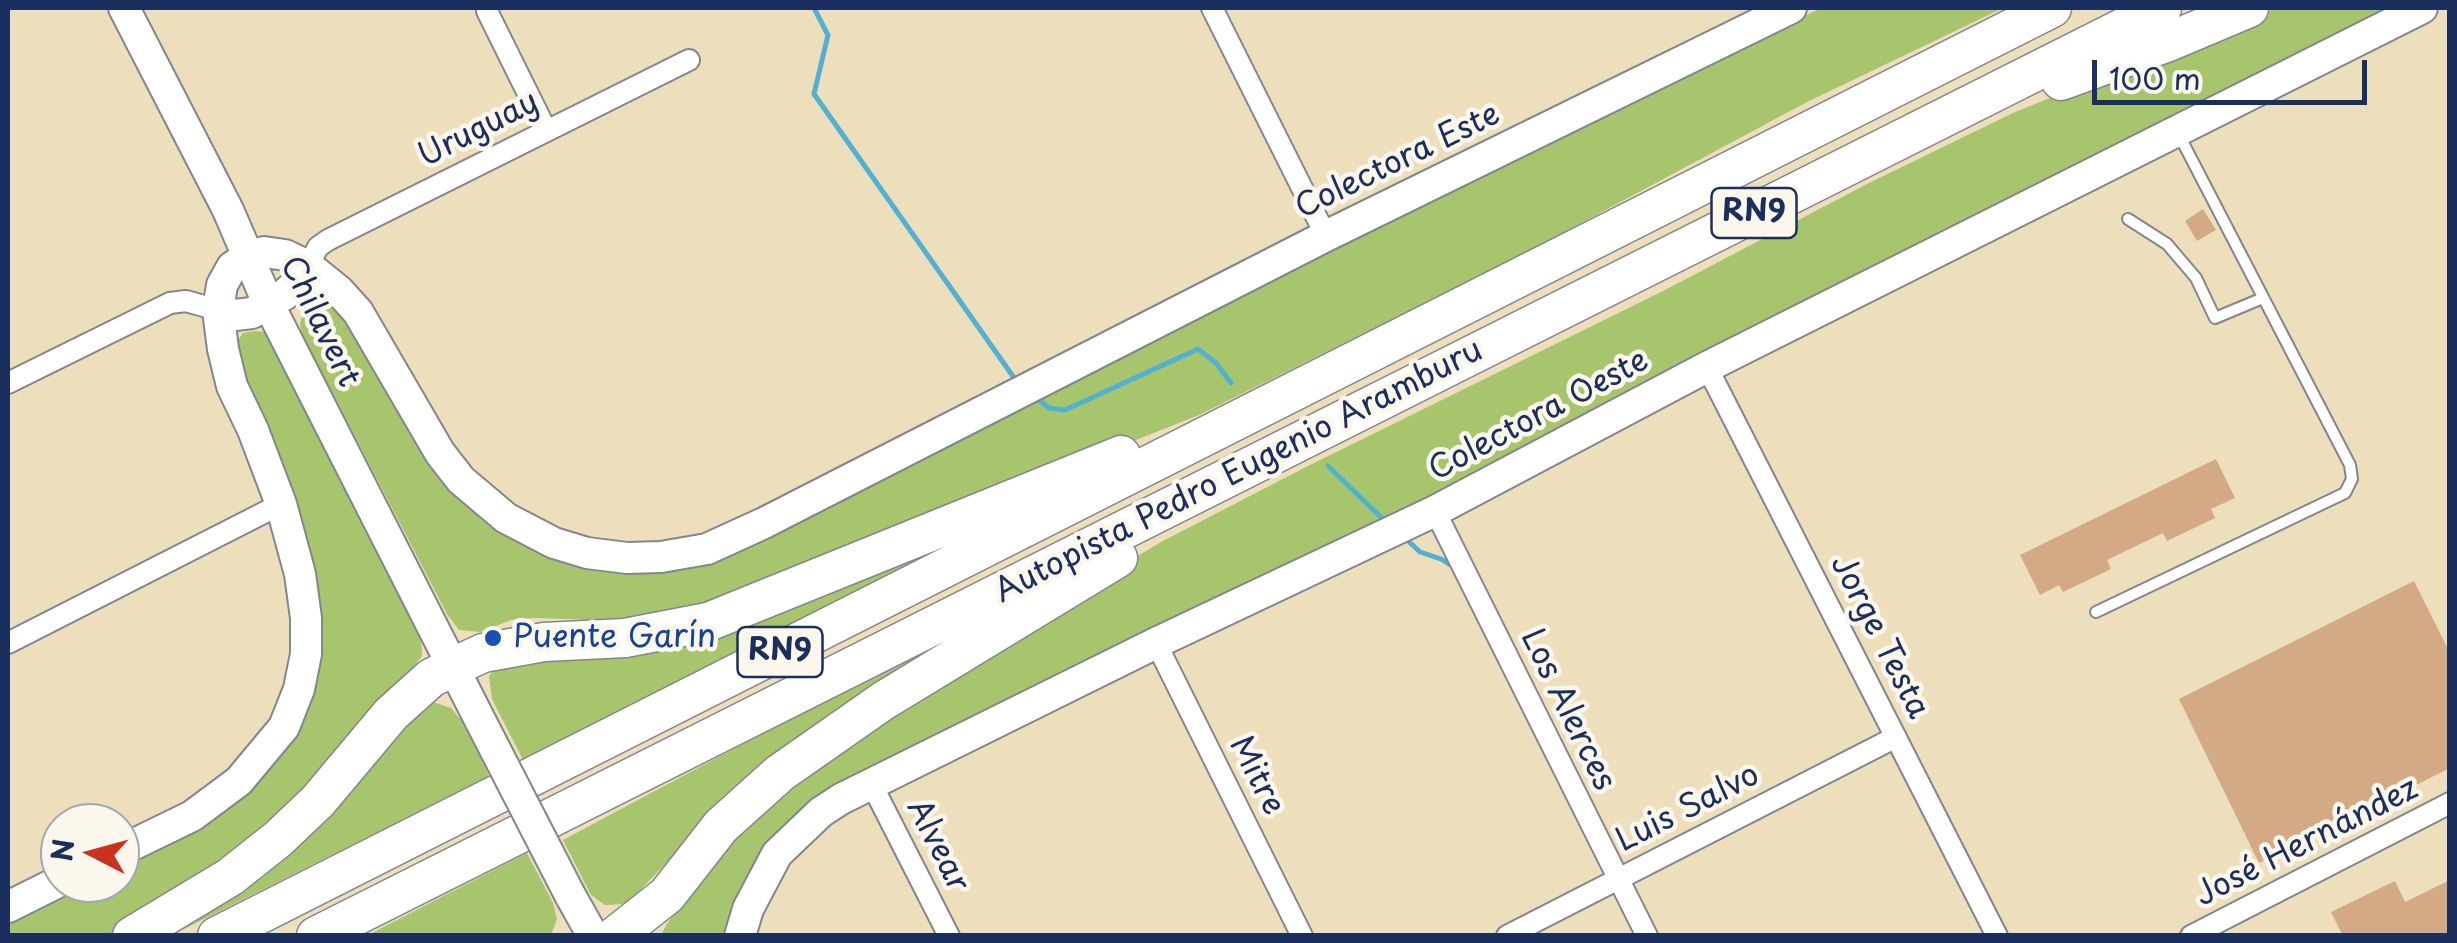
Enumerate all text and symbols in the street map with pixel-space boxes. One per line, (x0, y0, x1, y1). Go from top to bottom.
scale bar (2097, 40, 2372, 102)
text: 100 m (2109, 55, 2201, 100)
street label: Uruguay (412, 83, 546, 177)
street label: Colectora Este (1289, 96, 1507, 228)
road number: RN9 (1712, 188, 1796, 238)
street label: Chilavert (271, 250, 367, 394)
street label: Autopista Pedro Eugenio Aramburu (989, 332, 1489, 612)
street label: Colectora Oeste (1423, 342, 1655, 490)
street label: Jorge Testa (1821, 549, 1937, 725)
place label: Puente Garín (513, 619, 716, 657)
street label: Los Alerces (1511, 623, 1623, 797)
marker: Puente Garín (482, 627, 504, 649)
road number: RN9 (738, 627, 822, 677)
street label: Mitre (1220, 730, 1292, 822)
street label: Luis Salvo (1610, 757, 1766, 861)
street label: José Hernández (2189, 770, 2425, 916)
street label: Alvear (897, 793, 977, 899)
north arrow (40, 803, 140, 903)
text: N (39, 837, 84, 863)

